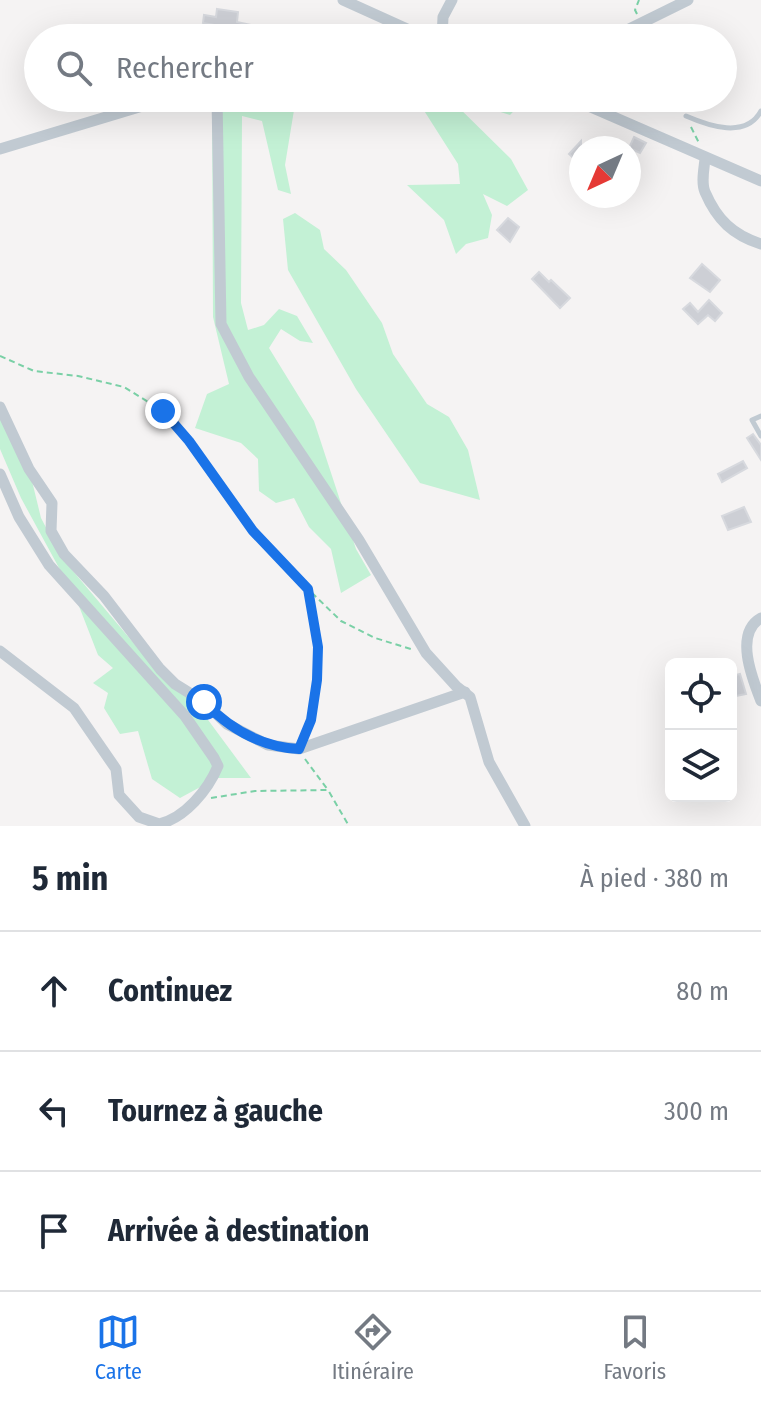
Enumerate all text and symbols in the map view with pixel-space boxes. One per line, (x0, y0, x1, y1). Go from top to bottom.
search box (24, 24, 737, 112)
icon: search (52, 46, 96, 90)
text: Rechercher (116, 50, 254, 86)
north arrow (569, 136, 641, 208)
route end (145, 393, 181, 429)
map controls (665, 658, 737, 802)
button: locate (665, 658, 737, 730)
route start (186, 684, 222, 720)
button: layers (665, 730, 737, 802)
text: 5 min (32, 858, 108, 899)
text: À pied · 380 m (580, 863, 729, 894)
icon: ahead (32, 969, 76, 1013)
text: Continuez (108, 973, 232, 1009)
text: 80 m (676, 976, 729, 1007)
icon: left (32, 1089, 76, 1133)
text: Tournez à gauche (108, 1093, 323, 1129)
text: 300 m (664, 1096, 729, 1127)
icon: arrive (32, 1209, 76, 1253)
text: Arrivée à destination (108, 1213, 369, 1249)
tab: Carte (95, 1310, 142, 1385)
tab: Itinéraire (332, 1310, 414, 1385)
tab: Favoris (604, 1310, 666, 1385)

